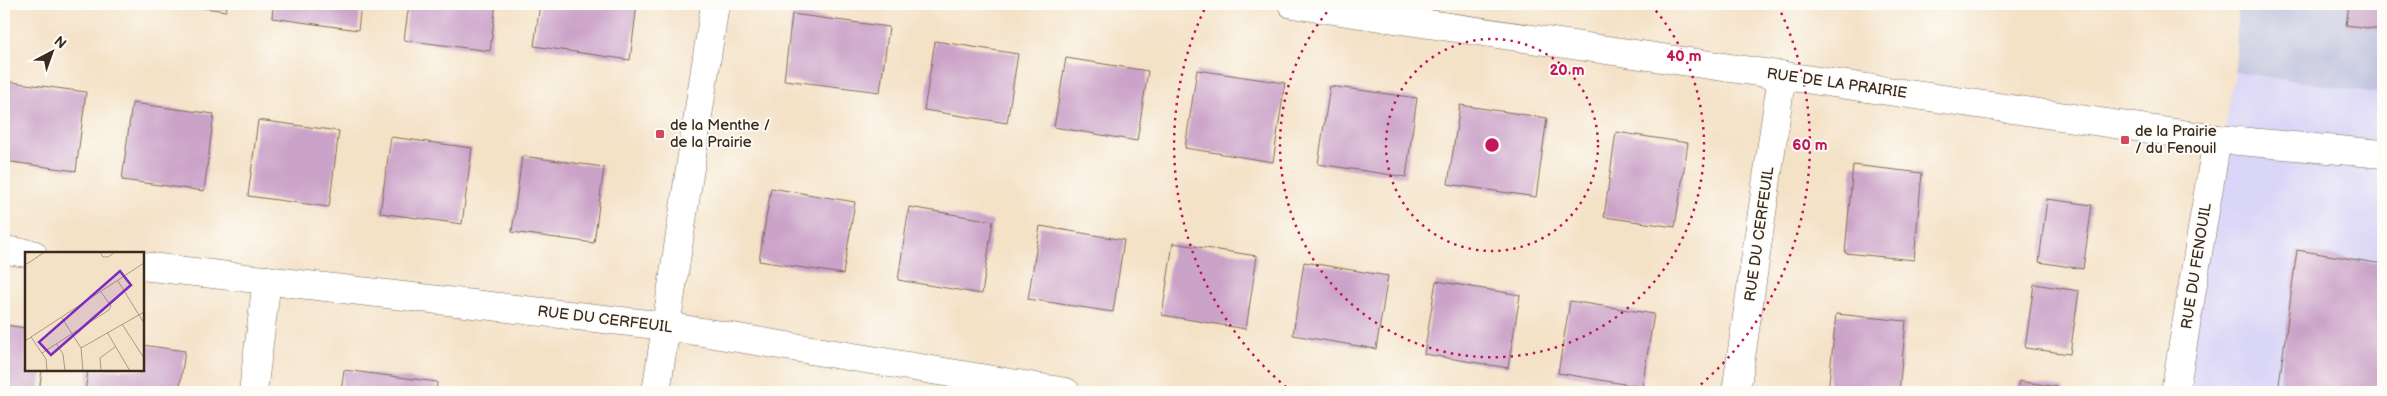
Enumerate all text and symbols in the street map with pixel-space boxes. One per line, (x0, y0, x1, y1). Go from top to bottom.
north arrow (28, 28, 78, 78)
text: N (51, 33, 70, 52)
text: 40 m (1666, 47, 1702, 66)
text: 20 m (1550, 61, 1585, 80)
street label: RUE DE LA PRAIRIE (1766, 64, 1908, 103)
place label: de la Menthe / de la Prairie (670, 116, 770, 152)
place label: de la Prairie / du Fenouil (2135, 122, 2217, 158)
marker: de la Menthe / de la Prairie (654, 128, 666, 140)
marker: de la Prairie / du Fenouil (2119, 134, 2131, 146)
centre of rings (1483, 136, 1501, 154)
text: 60 m (1792, 136, 1828, 155)
street label: RUE DU CERFEUIL (1741, 165, 1778, 303)
street label: RUE DU FENOUIL (2177, 201, 2216, 330)
inset map (25, 252, 144, 371)
street label: RUE DU CERFEUIL (536, 302, 674, 337)

